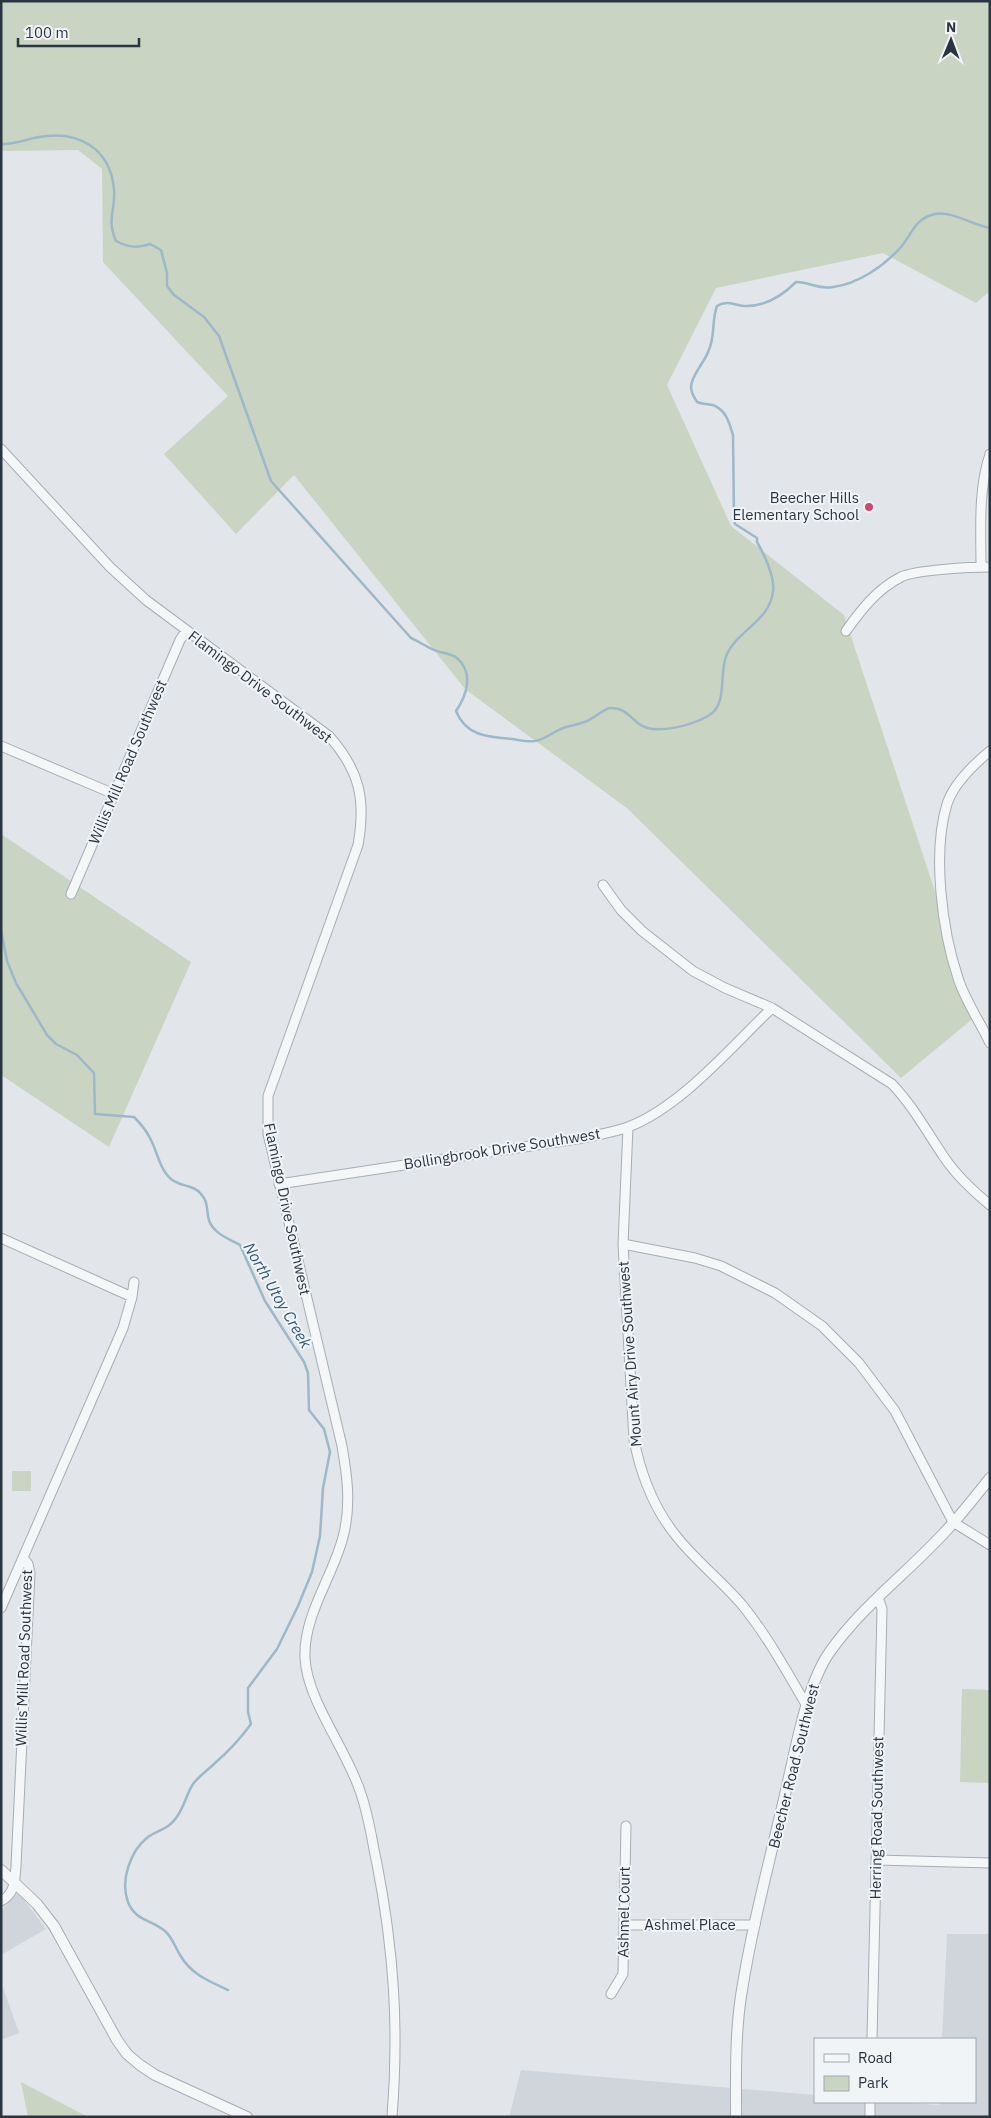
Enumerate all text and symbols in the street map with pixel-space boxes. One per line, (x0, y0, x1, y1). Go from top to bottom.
scale bar (18, 15, 139, 47)
north arrow (926, 15, 976, 65)
text: N (946, 18, 956, 36)
text: 100 m (25, 23, 69, 42)
place label: Beecher Hills Elementary School (732, 488, 859, 524)
marker: Beecher Hills Elementary School (863, 501, 875, 513)
street label: Flamingo Drive Southwest (185, 626, 336, 747)
street label: Willis Mill Road Southwest (84, 677, 171, 847)
street label: Flamingo Drive Southwest (260, 1121, 315, 1297)
street label: Bollingbrook Drive Southwest (402, 1124, 602, 1173)
water label: North Utoy Creek (240, 1238, 317, 1352)
street label: Mount Airy Drive Southwest (614, 1260, 645, 1448)
street label: Willis Mill Road Southwest (11, 1569, 36, 1747)
street label: Beecher Road Southwest (764, 1682, 823, 1850)
street label: Herring Road Southwest (866, 1736, 887, 1900)
street label: Ashmel Court (613, 1866, 634, 1958)
street label: Ashmel Place (644, 1915, 736, 1934)
legend (814, 2038, 976, 2103)
text: Road (858, 2048, 893, 2067)
text: Park (858, 2073, 888, 2092)

